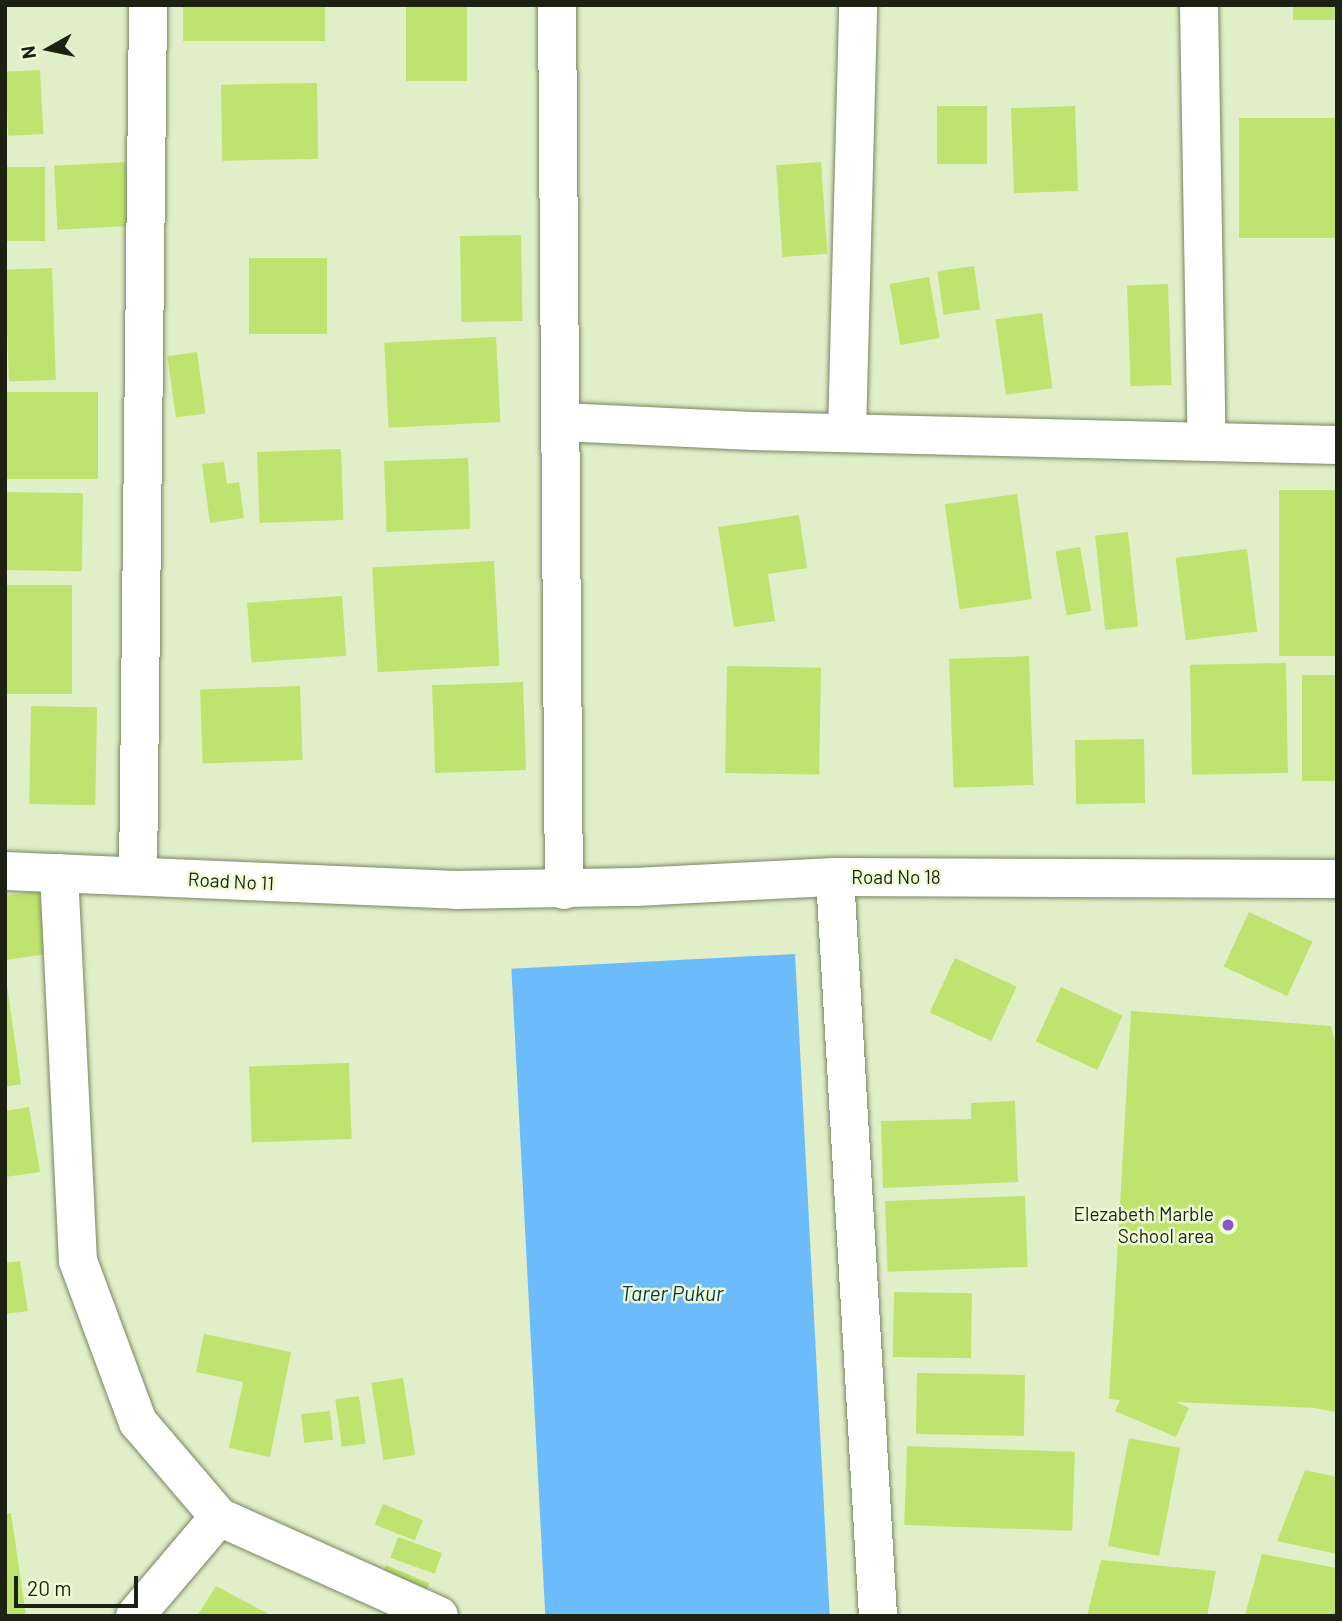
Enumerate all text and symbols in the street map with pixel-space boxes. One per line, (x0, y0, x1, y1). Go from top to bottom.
north arrow (14, 14, 84, 84)
text: N (15, 44, 40, 60)
street label: Road No 18 (851, 866, 941, 888)
street label: Road No 11 (187, 867, 275, 895)
place label: Elezabeth Marble School area (1074, 1203, 1214, 1247)
marker: Elezabeth Marble School area (1220, 1217, 1236, 1233)
water label: Tarer Pukur (621, 1280, 723, 1306)
scale bar (18, 1562, 142, 1606)
text: 20 m (27, 1575, 72, 1600)

